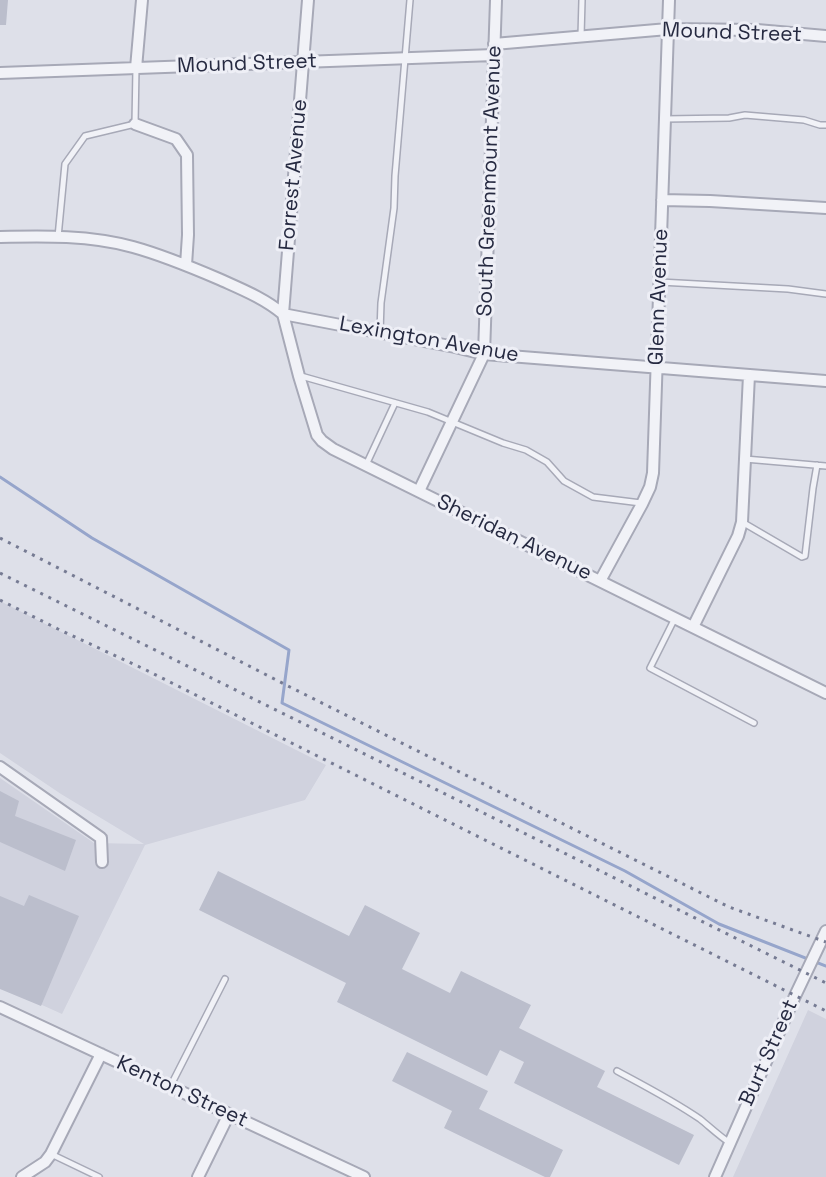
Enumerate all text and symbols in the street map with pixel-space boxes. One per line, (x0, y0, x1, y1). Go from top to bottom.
street label: Mound Street (662, 18, 802, 48)
street label: South Greenmount Avenue (473, 45, 507, 317)
street label: Mound Street (177, 49, 317, 79)
street label: Forrest Avenue (275, 98, 313, 252)
street label: Glenn Avenue (644, 228, 674, 366)
street label: Lexington Avenue (337, 312, 521, 368)
street label: Sheridan Avenue (432, 490, 596, 586)
street label: Burt Street (734, 996, 804, 1110)
street label: Kenton Street (112, 1051, 252, 1133)

